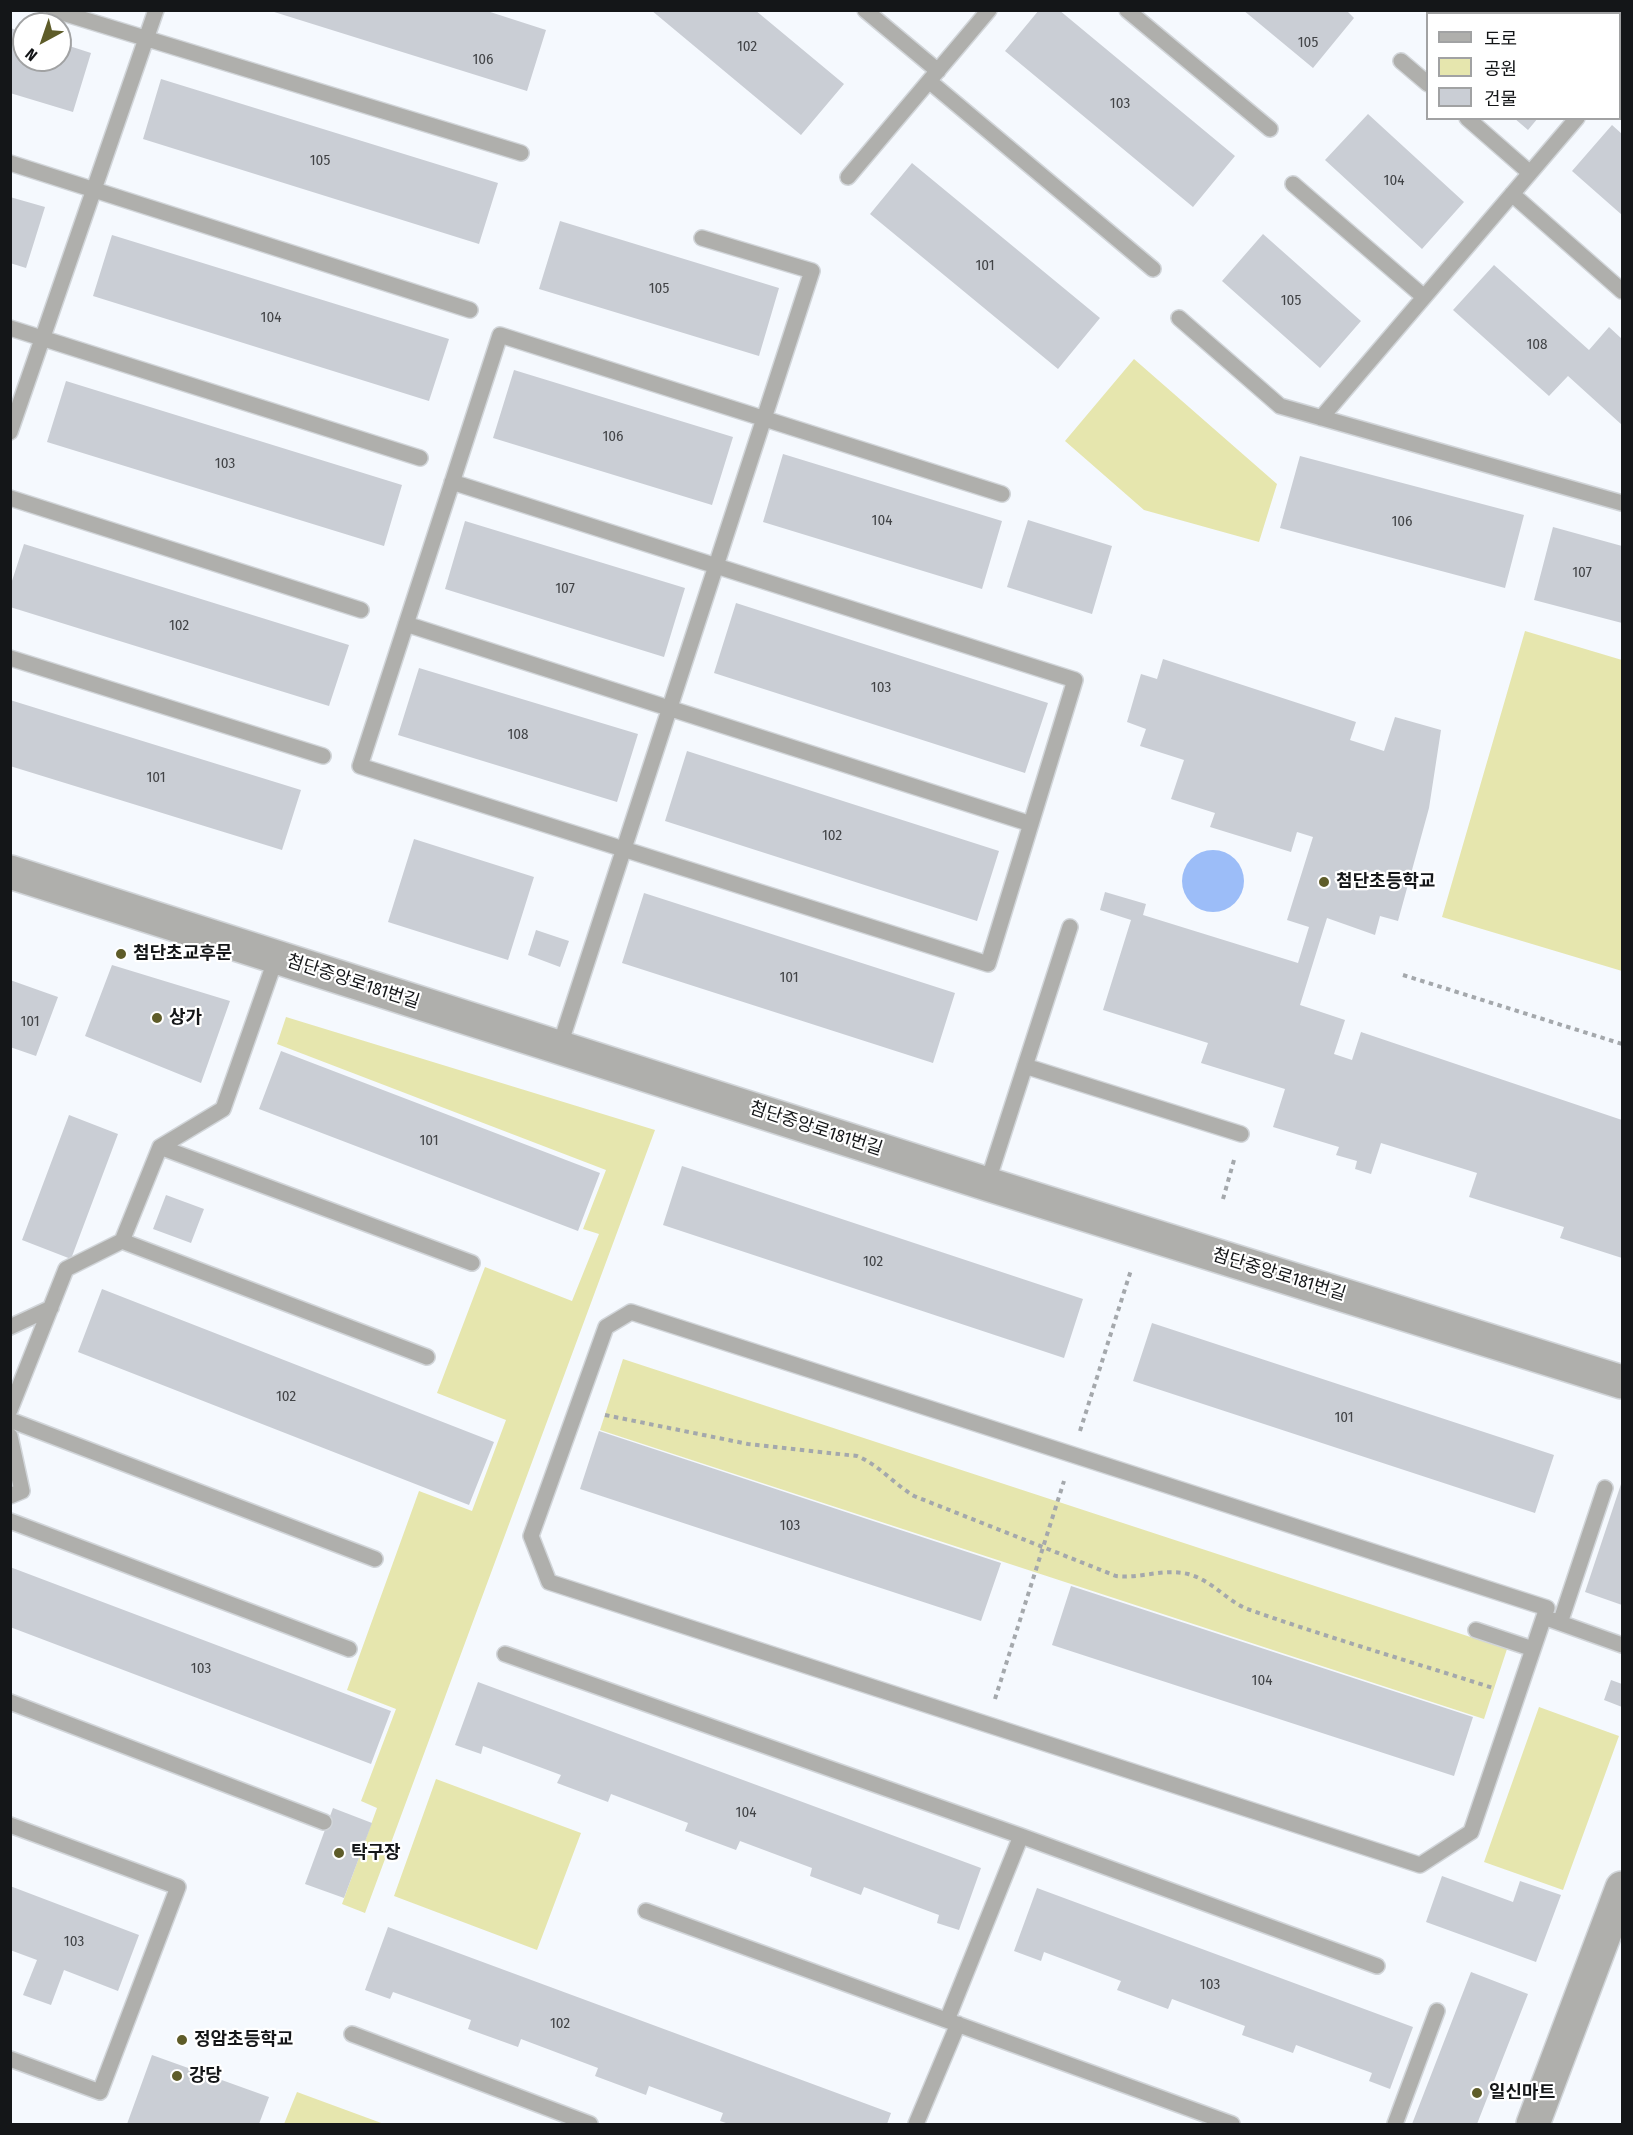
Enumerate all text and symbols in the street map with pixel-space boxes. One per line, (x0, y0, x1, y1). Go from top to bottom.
north arrow (12, 12, 72, 72)
legend (1426, 12, 1621, 120)
text: 도로 (1484, 28, 1517, 50)
house number: 105 (1298, 34, 1318, 52)
house number: 102 (737, 38, 757, 56)
text: N (22, 44, 41, 65)
house number: 106 (472, 51, 494, 69)
text: 공원 (1484, 58, 1517, 80)
text: 건물 (1484, 88, 1517, 110)
house number: 103 (1110, 95, 1130, 113)
house number: 105 (310, 152, 330, 170)
house number: 104 (1384, 172, 1404, 190)
house number: 101 (975, 257, 995, 275)
house number: 105 (649, 280, 669, 298)
house number: 105 (1281, 292, 1301, 310)
house number: 104 (261, 309, 281, 327)
house number: 108 (1526, 336, 1548, 354)
house number: 106 (602, 428, 624, 446)
house number: 103 (215, 455, 235, 473)
house number: 104 (872, 512, 892, 530)
house number: 106 (1391, 513, 1413, 531)
house number: 107 (1572, 564, 1592, 582)
house number: 107 (555, 580, 575, 598)
house number: 102 (169, 617, 189, 635)
house number: 103 (871, 679, 891, 697)
house number: 108 (507, 726, 529, 744)
house number: 101 (146, 769, 166, 787)
house number: 102 (822, 827, 842, 845)
place label: 첨단초등학교 (1336, 871, 1435, 893)
marker: 첨단초등학교 (1317, 875, 1331, 889)
place label: 첨단초교후문 (133, 943, 232, 965)
marker: 첨단초교후문 (114, 947, 128, 961)
street label: 첨단중앙로181번길 (284, 950, 422, 1014)
house number: 101 (779, 969, 799, 987)
place label: 상가 (169, 1007, 202, 1029)
marker: 상가 (150, 1011, 164, 1025)
house number: 101 (20, 1013, 40, 1031)
street label: 첨단중앙로181번길 (747, 1097, 885, 1161)
house number: 101 (419, 1132, 439, 1150)
street label: 첨단중앙로181번길 (1210, 1244, 1348, 1306)
house number: 102 (863, 1253, 883, 1271)
house number: 102 (276, 1388, 296, 1406)
house number: 101 (1334, 1409, 1354, 1427)
house number: 103 (780, 1517, 800, 1535)
house number: 103 (191, 1660, 211, 1678)
house number: 104 (1252, 1672, 1272, 1690)
house number: 104 (736, 1804, 756, 1822)
place label: 탁구장 (351, 1842, 401, 1864)
marker: 탁구장 (332, 1846, 346, 1860)
house number: 103 (64, 1933, 84, 1951)
house number: 103 (1200, 1976, 1220, 1994)
house number: 102 (550, 2015, 570, 2033)
place label: 정암초등학교 (194, 2029, 293, 2051)
marker: 정암초등학교 (175, 2033, 189, 2047)
place label: 강당 (189, 2065, 222, 2087)
marker: 강당 (170, 2069, 184, 2083)
place label: 일신마트 (1489, 2082, 1555, 2104)
marker: 일신마트 (1470, 2086, 1484, 2100)

